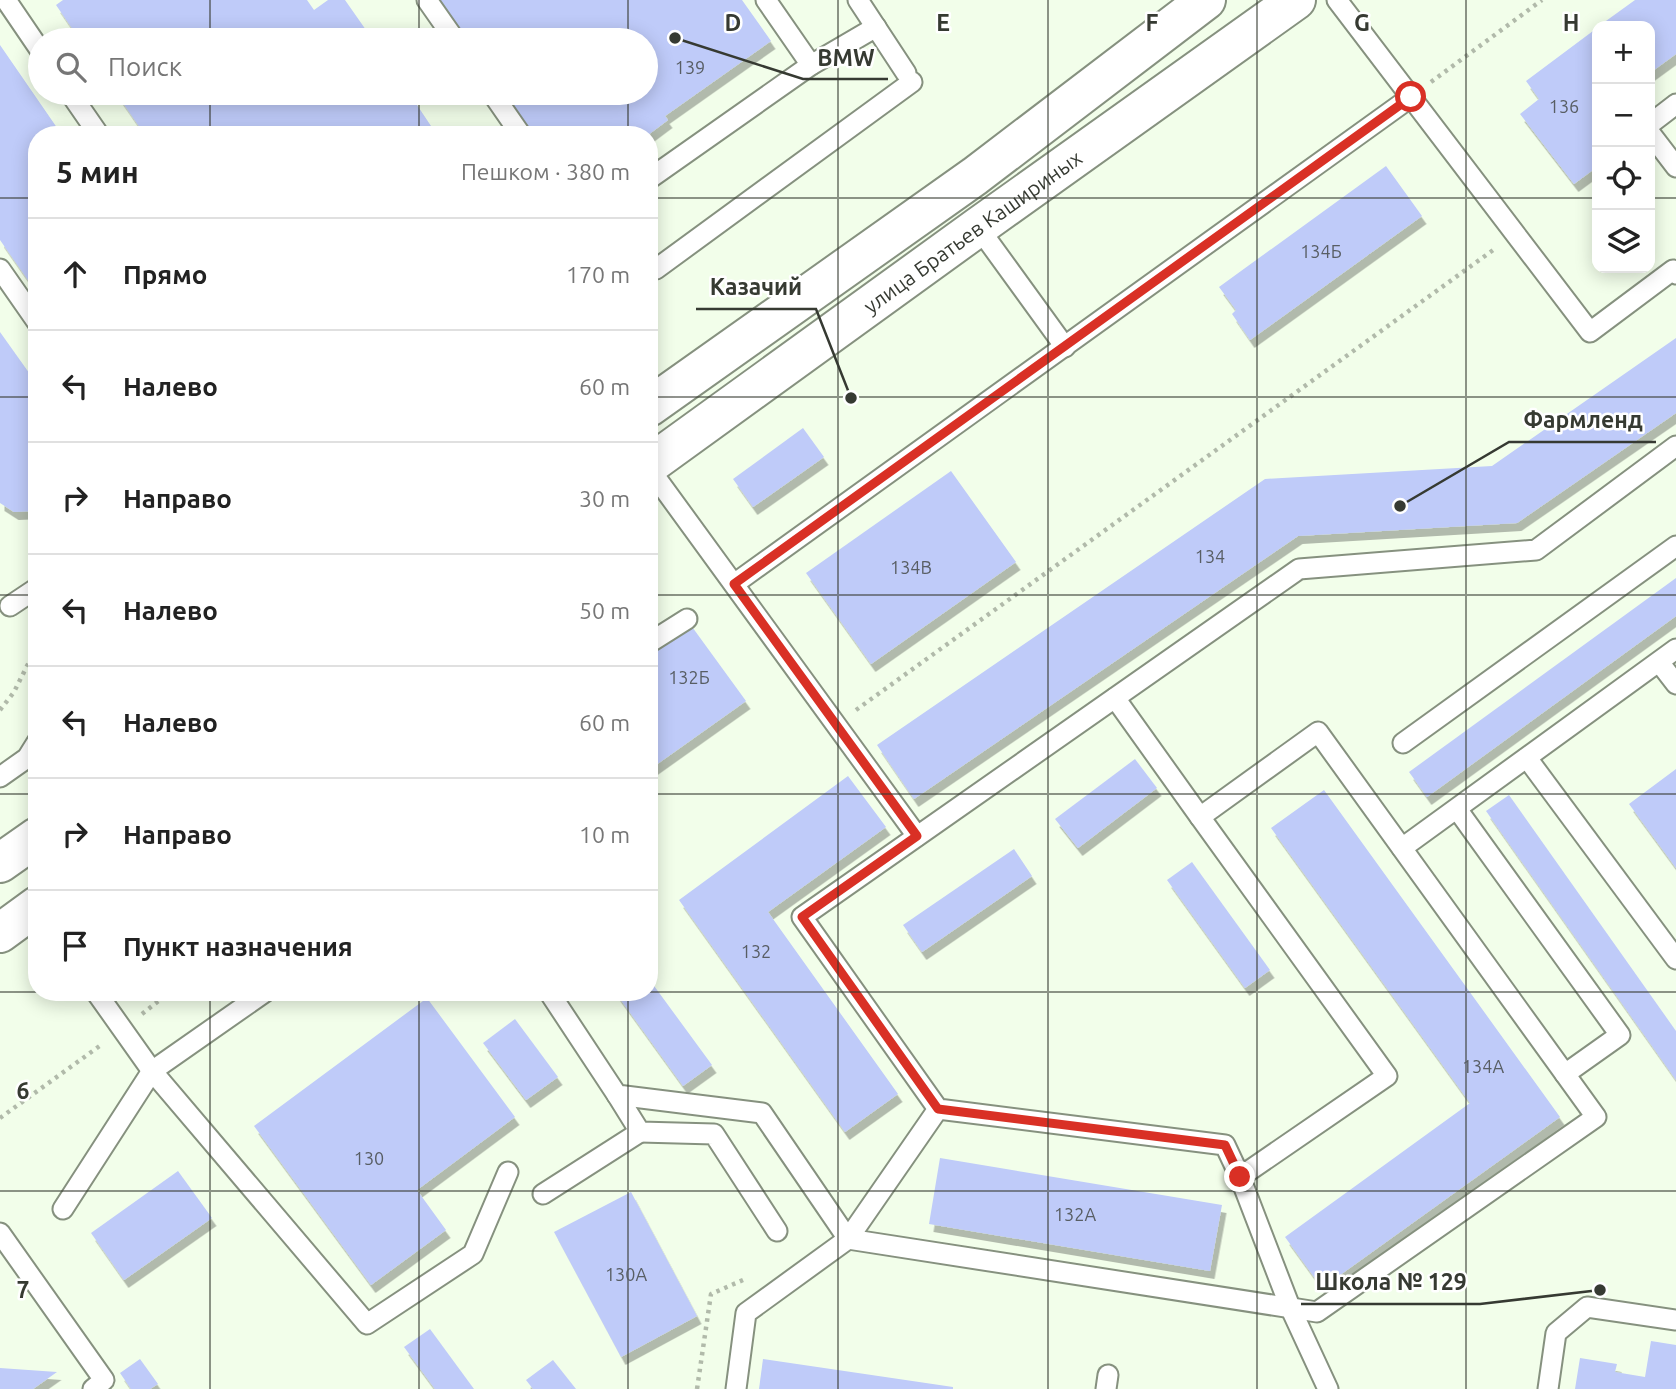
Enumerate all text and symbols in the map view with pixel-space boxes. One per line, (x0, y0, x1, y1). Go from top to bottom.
text: D (725, 10, 741, 35)
text: E (936, 10, 950, 35)
text: F (1146, 10, 1159, 35)
text: G (1354, 10, 1370, 35)
text: H (1563, 10, 1579, 35)
map controls (1592, 21, 1655, 273)
button: + (1592, 21, 1655, 84)
search box (28, 28, 658, 105)
callout: BMW (803, 35, 888, 79)
text: BMW (817, 45, 875, 70)
icon: search (52, 48, 90, 86)
text: Поиск (108, 52, 182, 81)
house number: 139 (675, 57, 705, 77)
route start (1395, 81, 1426, 112)
button: − (1592, 84, 1655, 147)
house number: 136 (1549, 96, 1579, 116)
street label: улица Братьев Кашириных (859, 145, 1087, 318)
button: locate (1592, 147, 1655, 210)
text: 5 мин (56, 155, 139, 189)
text: Пешком · 380 m (461, 159, 630, 184)
button: layers (1592, 210, 1655, 273)
house number: 134Б (1300, 241, 1342, 261)
icon: ahead (56, 255, 94, 293)
text: Прямо (123, 260, 207, 289)
text: 170 m (566, 262, 630, 287)
callout: Казачий (696, 265, 816, 309)
text: Казачий (710, 274, 802, 299)
icon: left (56, 367, 94, 405)
text: Налево (123, 372, 218, 401)
text: 60 m (579, 374, 630, 399)
callout: Фармленд (1509, 398, 1656, 442)
text: Фармленд (1523, 407, 1643, 432)
icon: right (56, 479, 94, 517)
text: Направо (123, 484, 232, 513)
text: 30 m (579, 486, 630, 511)
house number: 134 (1195, 546, 1225, 566)
house number: 134В (890, 557, 932, 577)
icon: left (56, 591, 94, 629)
text: Налево (123, 596, 218, 625)
text: 50 m (579, 598, 630, 623)
house number: 132Б (668, 667, 710, 687)
icon: left (56, 703, 94, 741)
text: Налево (123, 708, 218, 737)
text: 60 m (579, 710, 630, 735)
icon: right (56, 815, 94, 853)
text: Направо (123, 820, 232, 849)
text: 10 m (579, 822, 630, 847)
icon: arrive (56, 927, 94, 965)
text: Пункт назначения (123, 932, 353, 961)
house number: 132 (741, 941, 771, 961)
house number: 134А (1462, 1056, 1504, 1076)
text: 6 (17, 1078, 30, 1103)
house number: 130 (354, 1148, 384, 1168)
route end (1224, 1161, 1255, 1192)
house number: 132А (1054, 1204, 1096, 1224)
callout: Школа № 129 (1301, 1260, 1480, 1304)
house number: 130А (605, 1264, 647, 1284)
text: Школа № 129 (1315, 1269, 1467, 1294)
text: 7 (17, 1277, 29, 1302)

